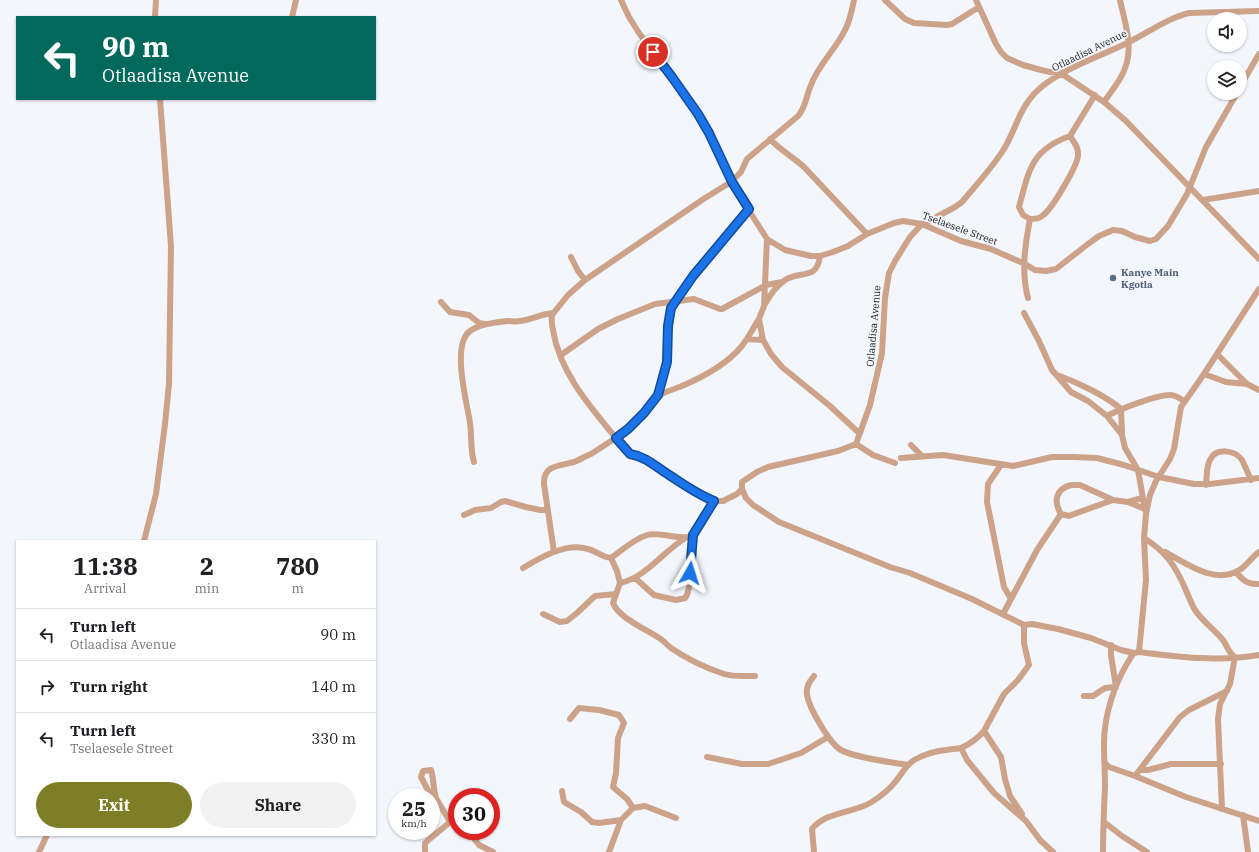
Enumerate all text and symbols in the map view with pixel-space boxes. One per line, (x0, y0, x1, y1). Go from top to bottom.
map controls (1207, 12, 1247, 100)
button: sound (1207, 12, 1247, 52)
street label: Otlaadisa Avenue (1050, 27, 1129, 74)
text: 90 m (102, 28, 169, 65)
icon: left (36, 32, 88, 84)
pin (636, 35, 670, 69)
icon: arrive (642, 41, 664, 63)
button: layers (1207, 60, 1247, 100)
text: Otlaadisa Avenue (102, 64, 249, 87)
street label: Tselaesele Street (920, 209, 1000, 248)
place label: Kanye Main Kgotla (1121, 266, 1179, 291)
marker: Kanye Main Kgotla (1108, 273, 1118, 283)
street label: Otlaadisa Avenue (863, 285, 884, 367)
text: 11:38 (73, 550, 138, 582)
text: 2 (200, 550, 214, 582)
text: 780 (276, 550, 319, 582)
position arrow (669, 552, 711, 594)
text: Arrival (84, 580, 126, 597)
text: min (194, 580, 219, 597)
text: m (291, 580, 304, 597)
text: Turn left (70, 617, 136, 636)
icon: left (36, 624, 58, 646)
text: 90 m (320, 625, 356, 644)
text: Otlaadisa Avenue (70, 636, 176, 653)
icon: right (36, 676, 58, 698)
text: Turn right (70, 677, 148, 696)
text: 140 m (311, 677, 356, 696)
text: Turn left (70, 721, 136, 740)
icon: left (36, 728, 58, 750)
text: 330 m (311, 729, 356, 748)
text: Tselaesele Street (70, 740, 173, 757)
button: Exit (36, 782, 192, 828)
button: Share (200, 782, 356, 828)
speed limit sign: 30 (448, 788, 500, 840)
text: 25 (402, 795, 426, 822)
text: km/h (401, 817, 427, 830)

